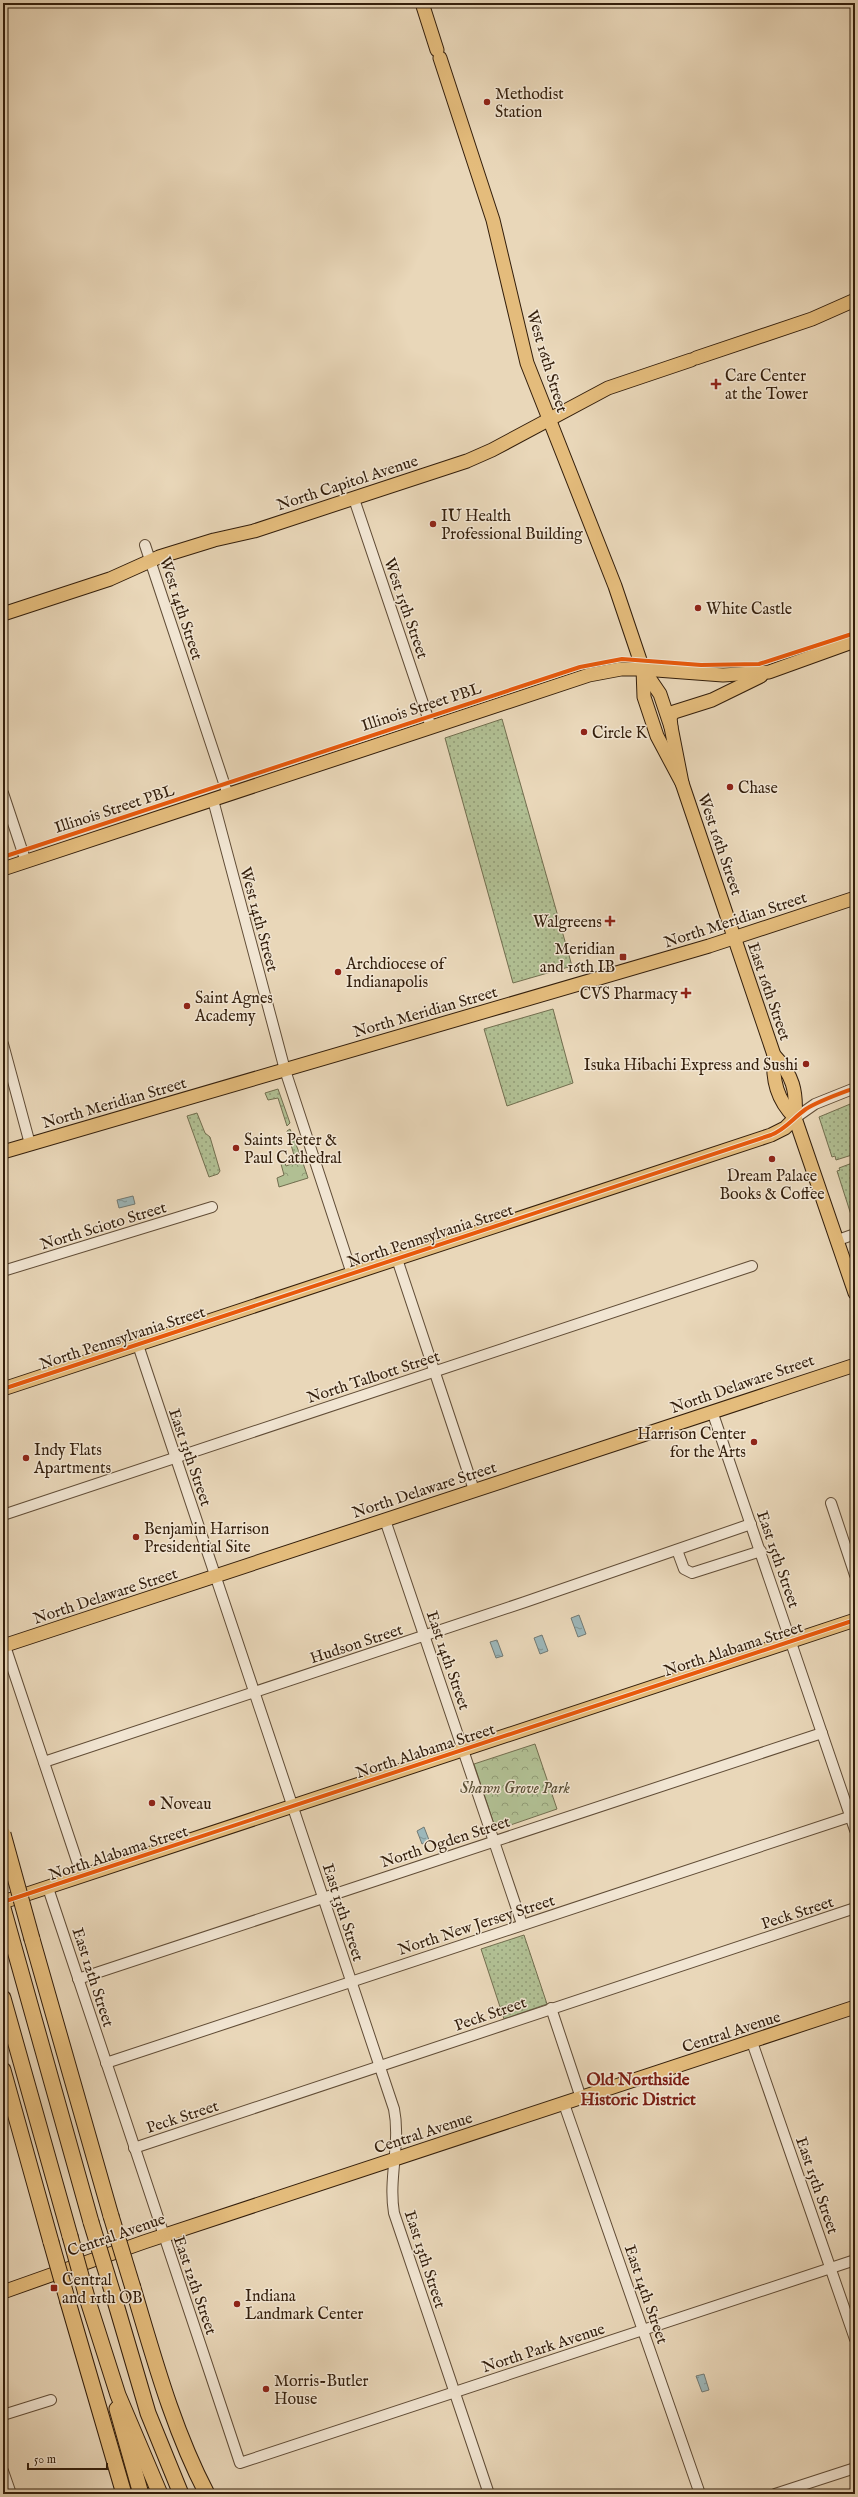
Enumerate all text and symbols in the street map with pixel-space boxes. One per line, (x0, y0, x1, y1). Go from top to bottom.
place label: Methodist Station (495, 85, 564, 123)
marker: Methodist Station (482, 97, 492, 107)
street label: West 16th Street (521, 308, 571, 416)
place label: Care Center at the Tower (725, 367, 808, 405)
marker: Care Center at the Tower (710, 378, 722, 390)
street label: North Capitol Avenue (274, 452, 421, 516)
place label: IU Health Professional Building (441, 507, 583, 545)
marker: IU Health Professional Building (428, 519, 438, 529)
street label: West 14th Street (154, 554, 206, 663)
street label: West 15th Street (378, 556, 432, 662)
place label: White Castle (706, 600, 792, 620)
marker: White Castle (693, 603, 703, 613)
street label: Illinois Street PBL (359, 679, 485, 737)
place label: Circle K (592, 724, 648, 744)
marker: Circle K (579, 727, 589, 737)
place label: Chase (738, 779, 778, 799)
street label: Illinois Street PBL (52, 781, 178, 839)
marker: Chase (725, 782, 735, 792)
street label: West 16th Street (692, 791, 746, 899)
street label: West 14th Street (235, 865, 282, 974)
street label: North Meridian Street (662, 888, 810, 953)
place label: Walgreens (533, 913, 602, 933)
marker: Walgreens (605, 916, 615, 926)
place label: Meridian and 16th IB (540, 940, 615, 978)
street label: East 16th Street (742, 940, 794, 1044)
marker: Meridian and 16th IB (618, 952, 628, 962)
place label: Archdiocese of Indianapolis (345, 955, 448, 993)
marker: Archdiocese of Indianapolis (333, 967, 343, 977)
street label: North Meridian Street (351, 983, 500, 1043)
place label: CVS Pharmacy (580, 985, 678, 1005)
marker: CVS Pharmacy (681, 988, 691, 998)
place label: Saint Agnes Academy (194, 989, 273, 1027)
marker: Saint Agnes Academy (182, 1001, 192, 1011)
place label: Isuka Hibachi Express and Sushi (584, 1056, 798, 1076)
marker: Isuka Hibachi Express and Sushi (801, 1059, 811, 1069)
street label: North Meridian Street (40, 1074, 189, 1134)
place label: Saints Peter & Paul Cathedral (244, 1131, 342, 1169)
marker: Saints Peter & Paul Cathedral (231, 1143, 241, 1153)
marker: Dream Palace Books & Coffee (767, 1154, 777, 1164)
place label: Dream Palace Books & Coffee (719, 1167, 825, 1205)
street label: North Scioto Street (38, 1198, 169, 1256)
street label: North Pennsylvania Street (345, 1200, 517, 1273)
street label: North Pennsylvania Street (37, 1302, 209, 1375)
street label: North Talbott Street (305, 1347, 443, 1409)
street label: North Delaware Street (668, 1351, 818, 1419)
street label: East 13th Street (163, 1406, 215, 1510)
place label: Harrison Center for the Arts (637, 1425, 746, 1463)
marker: Harrison Center for the Arts (749, 1437, 759, 1447)
place label: Indy Flats Apartments (33, 1441, 111, 1479)
marker: Indy Flats Apartments (21, 1453, 31, 1463)
street label: North Delaware Street (350, 1458, 500, 1524)
street label: East 15th Street (751, 1508, 803, 1611)
place label: Benjamin Harrison Presidential Site (144, 1520, 270, 1558)
marker: Benjamin Harrison Presidential Site (131, 1532, 141, 1542)
street label: North Delaware Street (31, 1564, 181, 1630)
street label: East 14th Street (421, 1608, 474, 1713)
street label: North Alabama Street (661, 1618, 806, 1682)
street label: Hudson Street (308, 1620, 406, 1669)
street label: North Alabama Street (353, 1720, 498, 1784)
park label: Shawn Grove Park (460, 1779, 570, 1799)
place label: Noveau (160, 1795, 211, 1815)
marker: Noveau (147, 1798, 157, 1808)
street label: North Ogden Street (378, 1812, 513, 1873)
street label: North Alabama Street (46, 1822, 191, 1886)
street label: East 13th Street (317, 1861, 367, 1965)
street label: North New Jersey Street (396, 1891, 558, 1961)
street label: Peck Street (759, 1893, 837, 1935)
street label: East 12th Street (67, 1925, 118, 2030)
street label: Peck Street (452, 1993, 530, 2037)
street label: Central Avenue (680, 2008, 783, 2058)
district label: Old Northside Historic District (580, 2070, 696, 2111)
street label: Peck Street (144, 2097, 222, 2139)
street label: Central Avenue (372, 2109, 475, 2159)
street label: East 15th Street (790, 2134, 842, 2237)
street label: East 13th Street (399, 2208, 449, 2312)
street label: Central Avenue (65, 2210, 168, 2262)
street label: East 12th Street (168, 2234, 221, 2338)
street label: East 14th Street (619, 2242, 672, 2347)
place label: Central and 11th OB (62, 2271, 143, 2309)
marker: Central and 11th OB (49, 2283, 59, 2293)
place label: Indiana Landmark Center (245, 2287, 364, 2325)
marker: Indiana Landmark Center (232, 2299, 242, 2309)
street label: North Park Avenue (480, 2320, 608, 2378)
place label: Morris-Butler House (274, 2372, 369, 2410)
marker: Morris-Butler House (261, 2384, 271, 2394)
scale bar (28, 2445, 107, 2471)
text: 50 m (34, 2452, 56, 2467)

